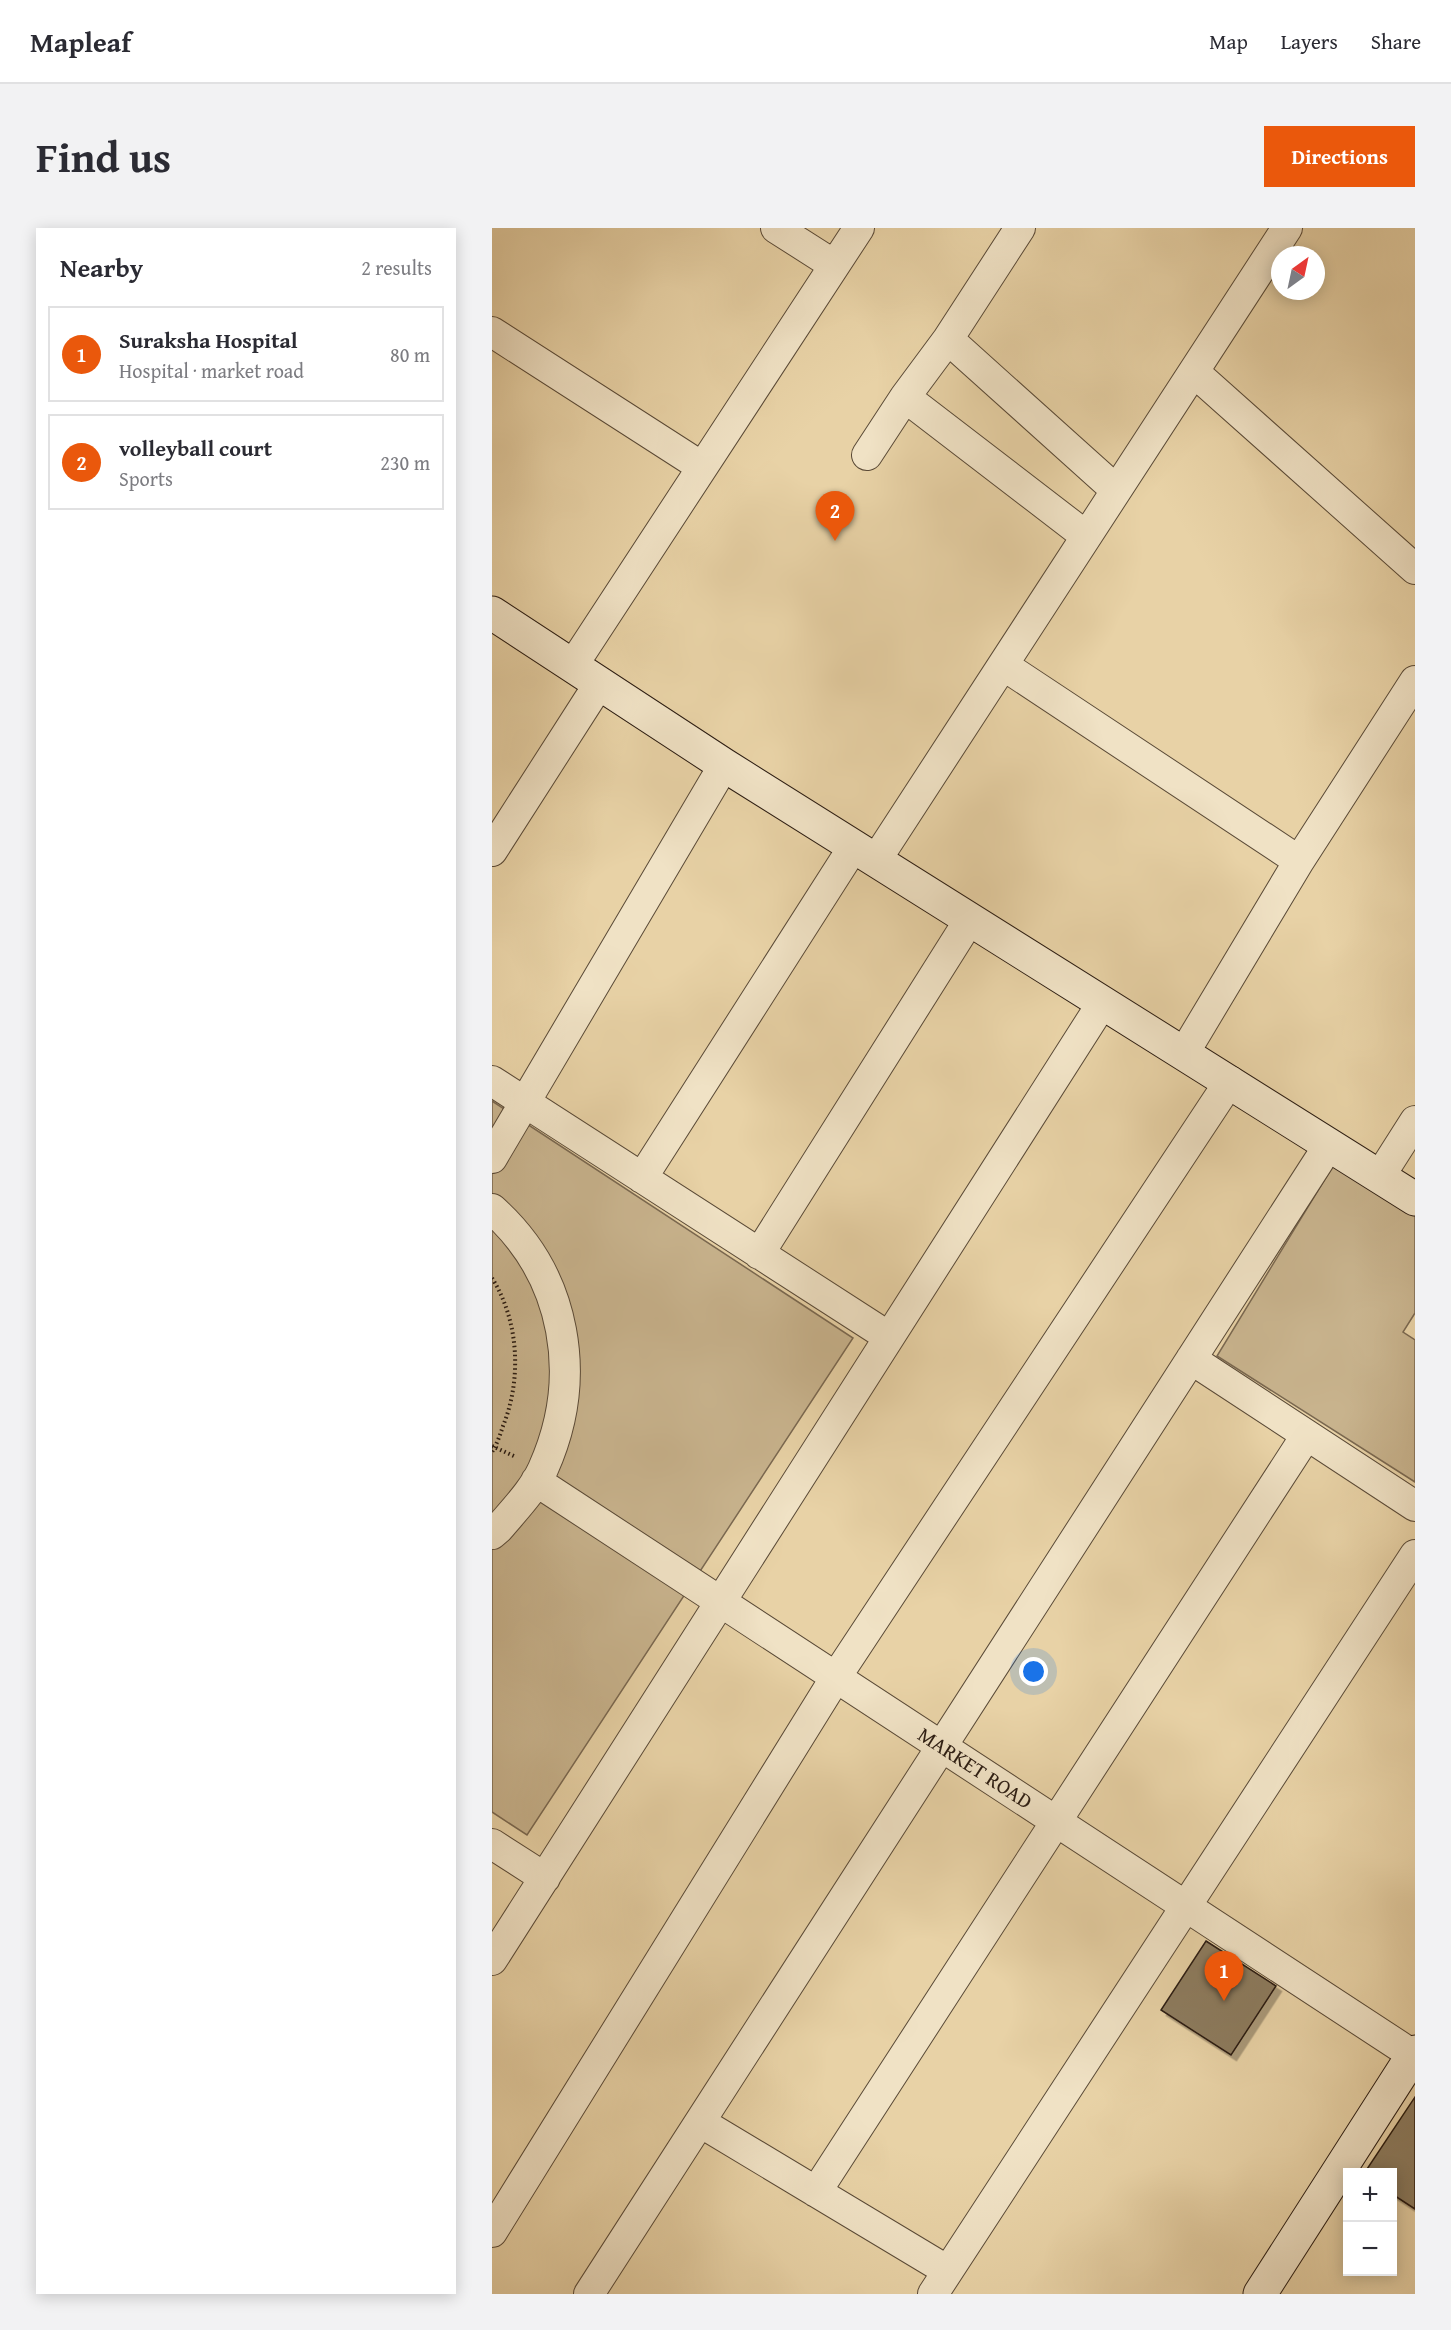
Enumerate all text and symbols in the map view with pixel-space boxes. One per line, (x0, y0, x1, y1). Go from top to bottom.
text: Mapleaf (30, 21, 131, 62)
text: Map (1209, 26, 1248, 57)
text: Layers (1281, 26, 1338, 57)
text: Share (1371, 26, 1421, 57)
text: Find us (36, 126, 171, 187)
button: Directions (1264, 126, 1415, 187)
north arrow (1271, 246, 1325, 300)
text: Nearby (60, 248, 143, 287)
text: 2 results (361, 253, 432, 282)
text: Suraksha Hospital (119, 324, 298, 356)
text: 1 (76, 340, 87, 369)
text: 80 m (390, 340, 430, 369)
text: Hospital · market road (119, 356, 304, 385)
text: volleyball court (119, 432, 272, 464)
text: 2 (76, 448, 87, 477)
text: 230 m (380, 448, 430, 477)
text: Sports (119, 464, 173, 493)
pin: 2 (816, 492, 854, 541)
your location (1019, 1657, 1048, 1686)
street label: MARKET ROAD (912, 1719, 1039, 1816)
pin: 1 (1204, 1952, 1244, 2001)
map controls (1343, 2168, 1397, 2276)
button: + (1343, 2168, 1397, 2222)
button: − (1343, 2222, 1397, 2276)

